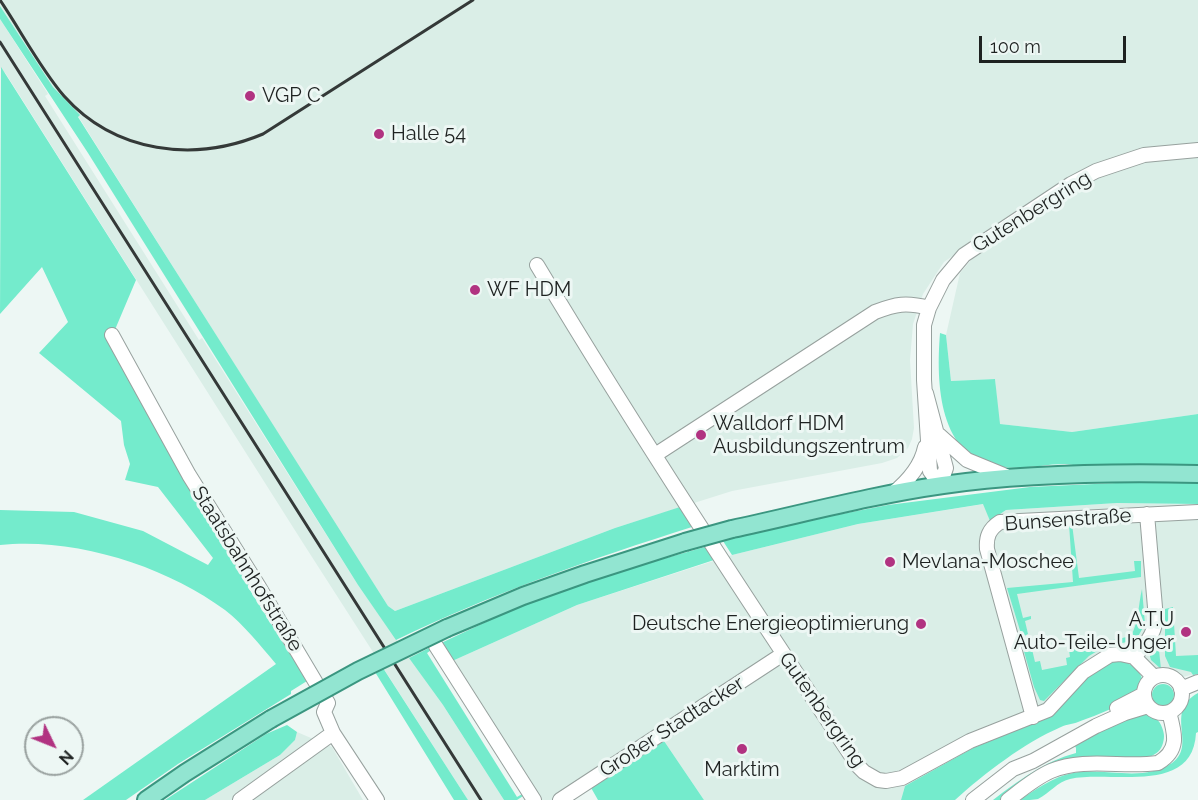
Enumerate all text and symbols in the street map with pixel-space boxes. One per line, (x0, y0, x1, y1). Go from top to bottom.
scale bar (982, 24, 1129, 62)
text: 100 m (990, 36, 1041, 57)
place label: VGP C (262, 84, 321, 108)
marker: VGP C (243, 89, 257, 103)
place label: Halle 54 (391, 122, 466, 146)
marker: Halle 54 (372, 127, 386, 141)
street label: Gutenbergring (969, 166, 1095, 258)
place label: WF HDM (487, 278, 571, 302)
marker: WF HDM (468, 283, 482, 297)
place label: Walldorf HDM Ausbildungszentrum (713, 412, 905, 459)
marker: Walldorf HDM Ausbildungszentrum (694, 428, 708, 442)
street label: Staatsbahnhofstraße (186, 482, 308, 656)
street label: Bunsenstraße (1004, 504, 1132, 536)
place label: Mevlana-Moschee (902, 550, 1074, 574)
marker: Mevlana-Moschee (883, 555, 897, 569)
place label: A.T.U Auto-Teile-Unger (1014, 608, 1174, 655)
place label: Deutsche Energieoptimierung (632, 612, 909, 636)
marker: Deutsche Energieoptimierung (914, 617, 928, 631)
marker: A.T.U Auto-Teile-Unger (1179, 625, 1193, 639)
street label: Gutenbergring (774, 648, 870, 772)
street label: Großer Stadtacker (595, 671, 749, 783)
north arrow (24, 716, 84, 776)
marker: Marktim (735, 742, 749, 756)
text: N (55, 746, 77, 768)
place label: Marktim (704, 758, 780, 782)

